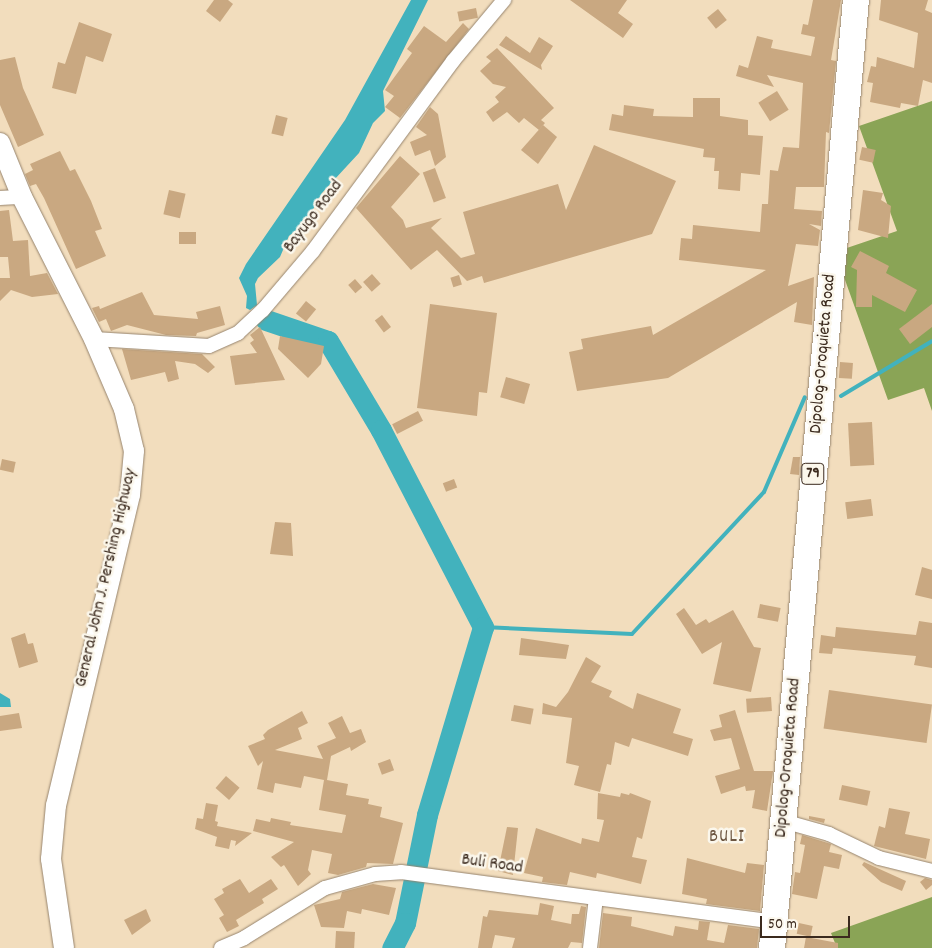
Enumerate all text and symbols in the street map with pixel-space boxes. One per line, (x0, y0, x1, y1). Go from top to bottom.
street label: Bayugo Road (280, 176, 348, 258)
street label: Dipolog-Oroquieta Road (806, 273, 842, 435)
road number: 79 (800, 460, 826, 488)
street label: General John J. Pershing Highway (71, 467, 143, 689)
street label: Dipolog-Oroquieta Road (771, 677, 807, 839)
district label: BULI (709, 827, 745, 849)
street label: Buli Road (460, 850, 524, 880)
scale bar (762, 906, 852, 938)
text: 50 m (768, 914, 797, 936)

